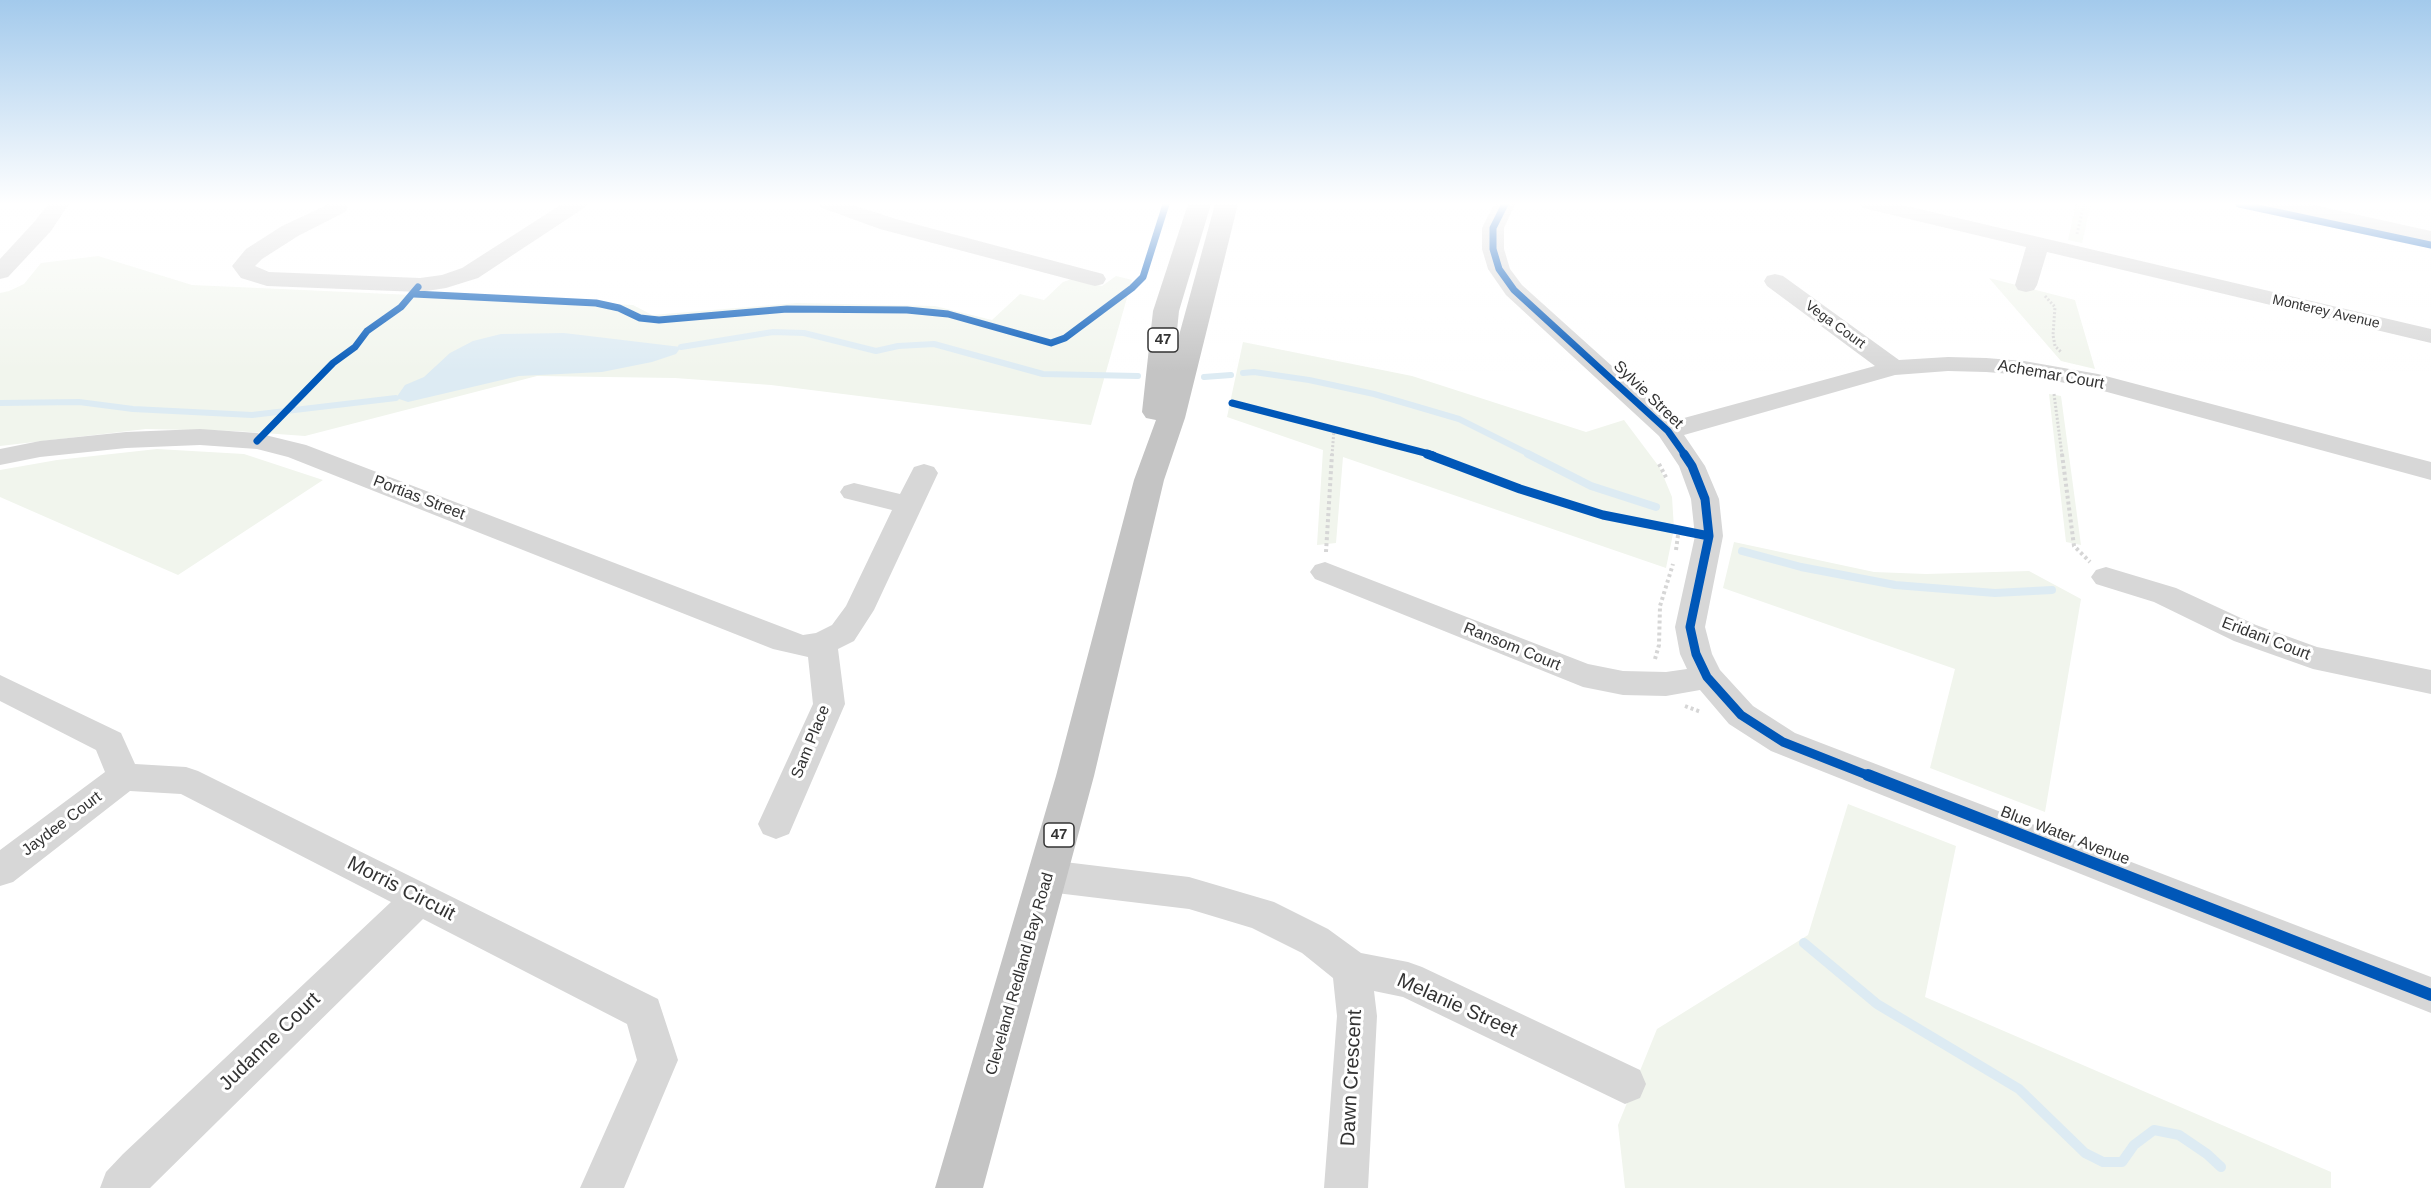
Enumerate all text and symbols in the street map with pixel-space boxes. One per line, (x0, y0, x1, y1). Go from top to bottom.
street label: Monterey Avenue (2271, 292, 2381, 332)
street label: Vega Court (1802, 298, 1868, 352)
road number: 47 (1148, 328, 1178, 352)
street label: Achemar Court (1996, 356, 2106, 394)
street label: Sylvie Street (1609, 357, 1687, 433)
street label: Portias Street (370, 472, 468, 524)
street label: Eridani Court (2219, 613, 2313, 665)
street label: Ransom Court (1461, 619, 1563, 675)
street label: Sam Place (788, 703, 834, 781)
street label: Jaydee Court (18, 788, 106, 860)
street label: Blue Water Avenue (1998, 802, 2132, 870)
road number: 47 (1044, 823, 1074, 847)
street label: Morris Circuit (343, 852, 459, 926)
street label: Cleveland Redland Bay Road (982, 870, 1058, 1078)
street label: Melanie Street (1393, 969, 1521, 1043)
street label: Judanne Court (214, 988, 326, 1096)
street label: Dawn Crescent (1336, 1009, 1368, 1147)

